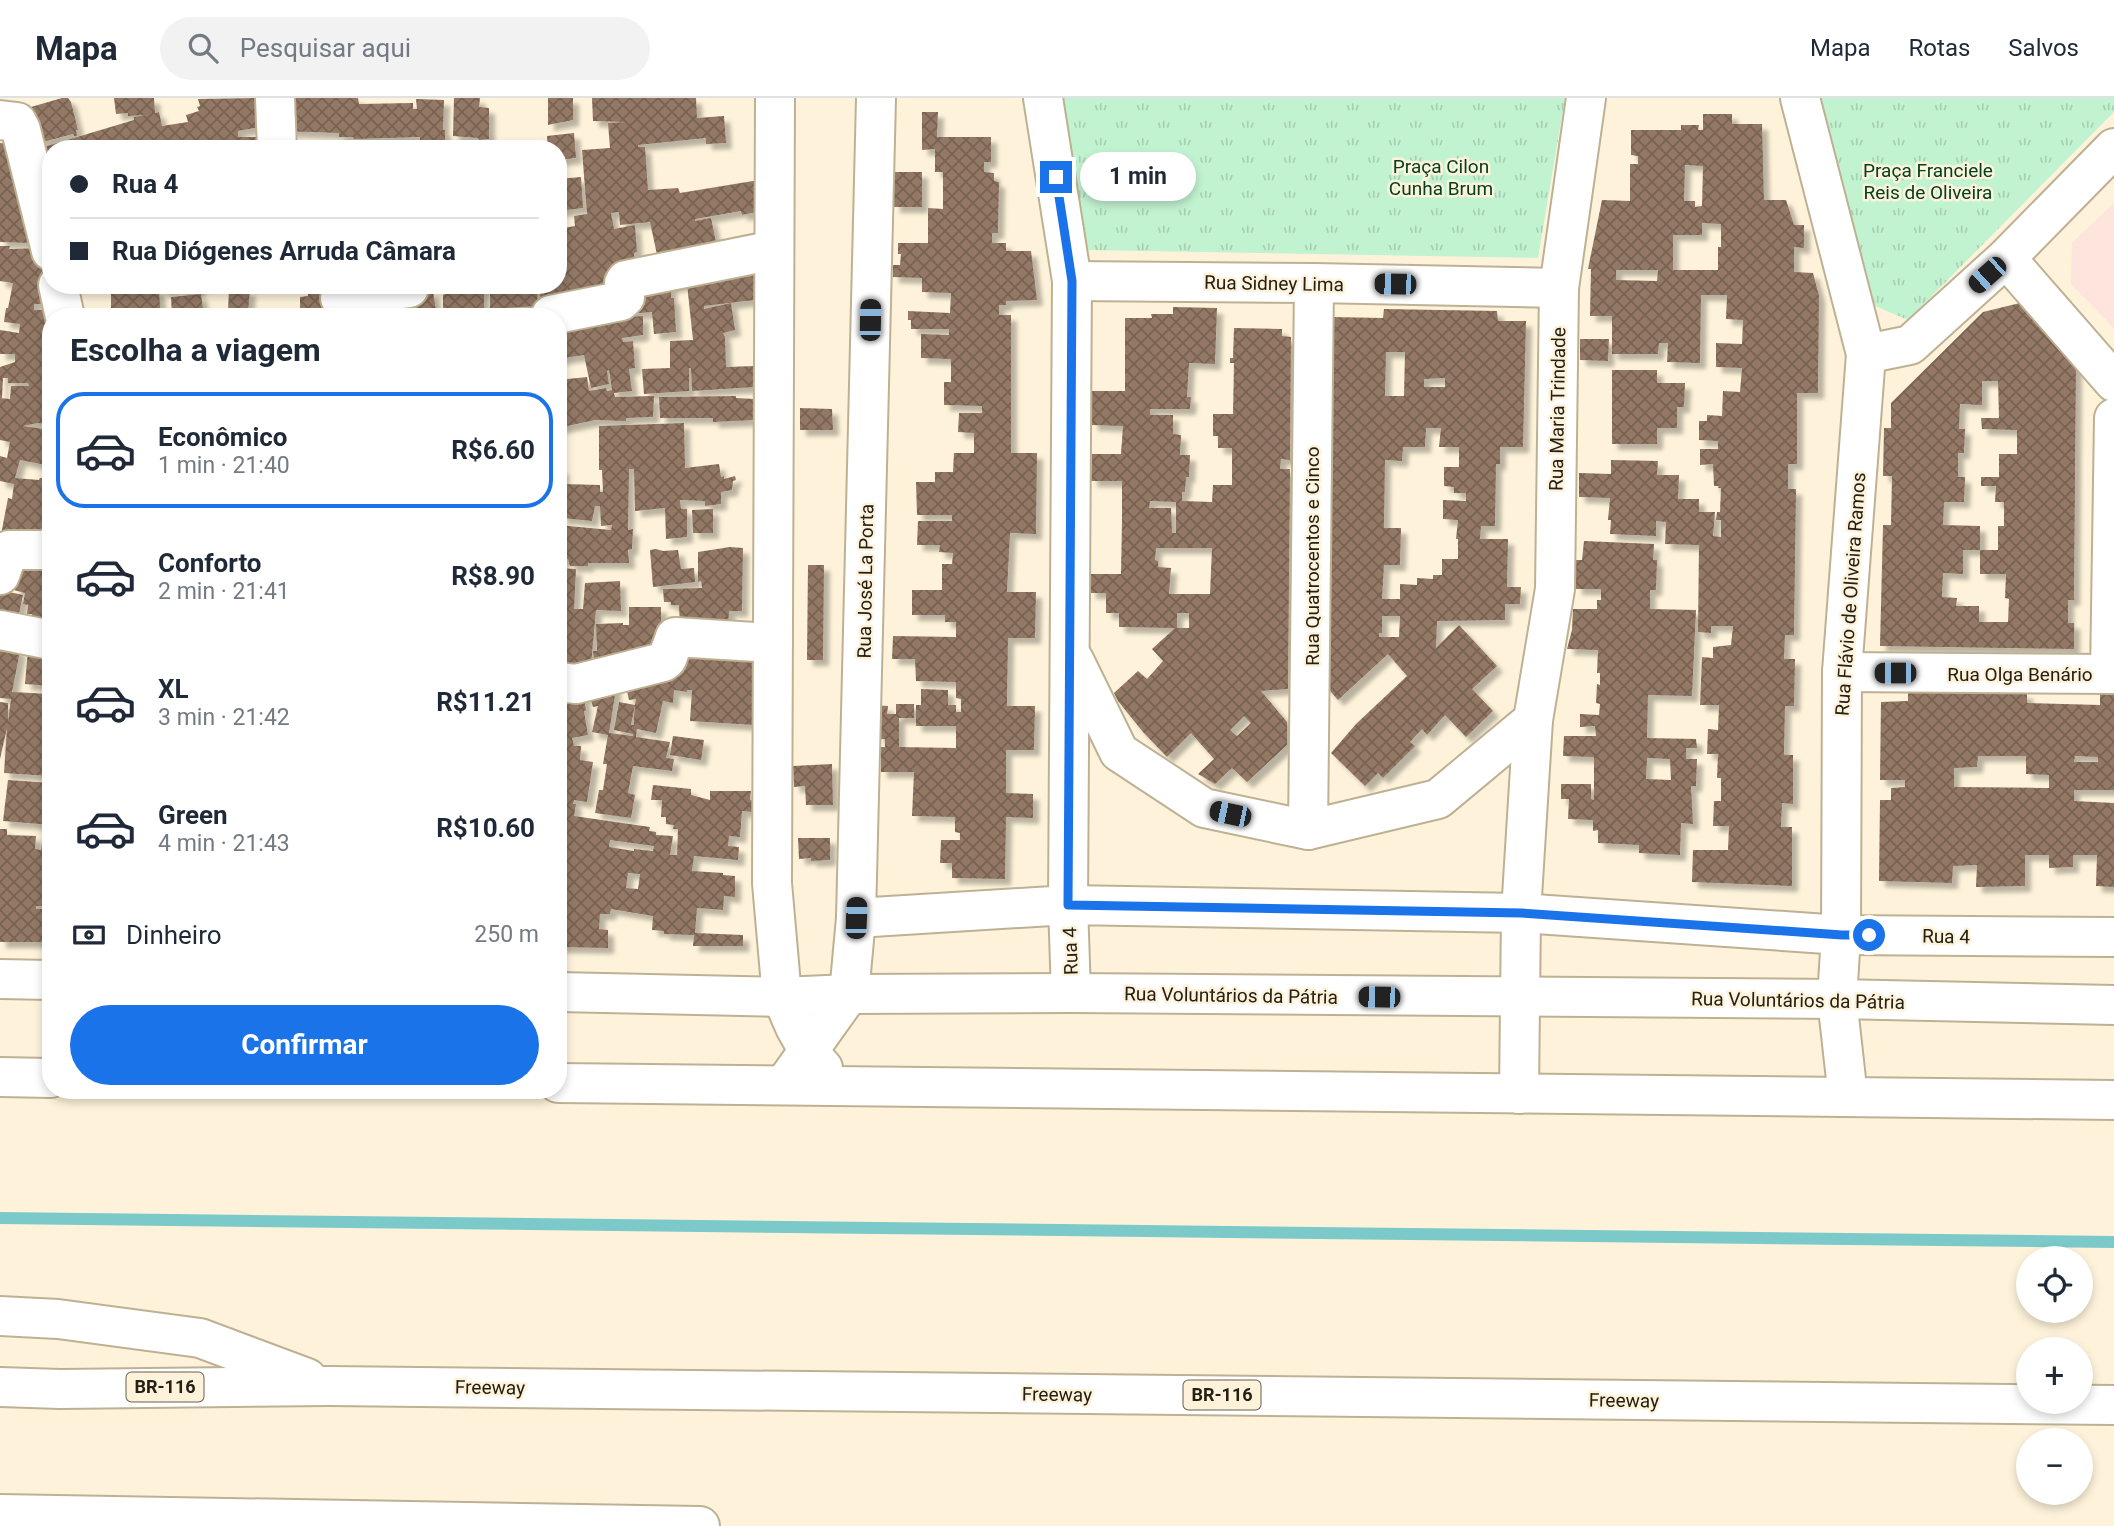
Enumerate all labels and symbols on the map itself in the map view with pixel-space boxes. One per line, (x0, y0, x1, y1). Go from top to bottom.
callout: 1 min (1080, 153, 1196, 202)
park label: Praça Cilon Cunha Brum (1389, 155, 1493, 200)
park label: Praça Franciele Reis de Oliveira (1863, 159, 1993, 204)
route end (1040, 161, 1072, 193)
car (1965, 253, 2010, 297)
street label: Rua Sidney Lima (1204, 271, 1344, 296)
car (1374, 273, 1417, 295)
car (860, 299, 881, 341)
street label: Rua Maria Trindade (1545, 327, 1570, 491)
street label: Rua Quatrocentos e Cinco (1301, 446, 1324, 666)
street label: Rua Flávio de Oliveira Ramos (1831, 472, 1870, 717)
street label: Rua José La Porta (853, 504, 878, 658)
car (1875, 663, 1917, 684)
street label: Rua Olga Benário (1947, 663, 2093, 686)
car (1208, 799, 1253, 829)
car (845, 897, 868, 939)
route start (1853, 919, 1885, 951)
street label: Rua 4 (1922, 925, 1970, 948)
street label: Rua 4 (1058, 926, 1083, 975)
street label: Rua Voluntários da Pátria (1124, 982, 1338, 1009)
car (1358, 986, 1401, 1008)
street label: Rua Voluntários da Pátria (1691, 987, 1905, 1014)
road number: BR-116 (127, 1372, 204, 1402)
street label: Freeway (455, 1375, 525, 1400)
road number: BR-116 (1184, 1380, 1260, 1410)
street label: Freeway (1022, 1382, 1092, 1407)
street label: Freeway (1589, 1388, 1659, 1413)

